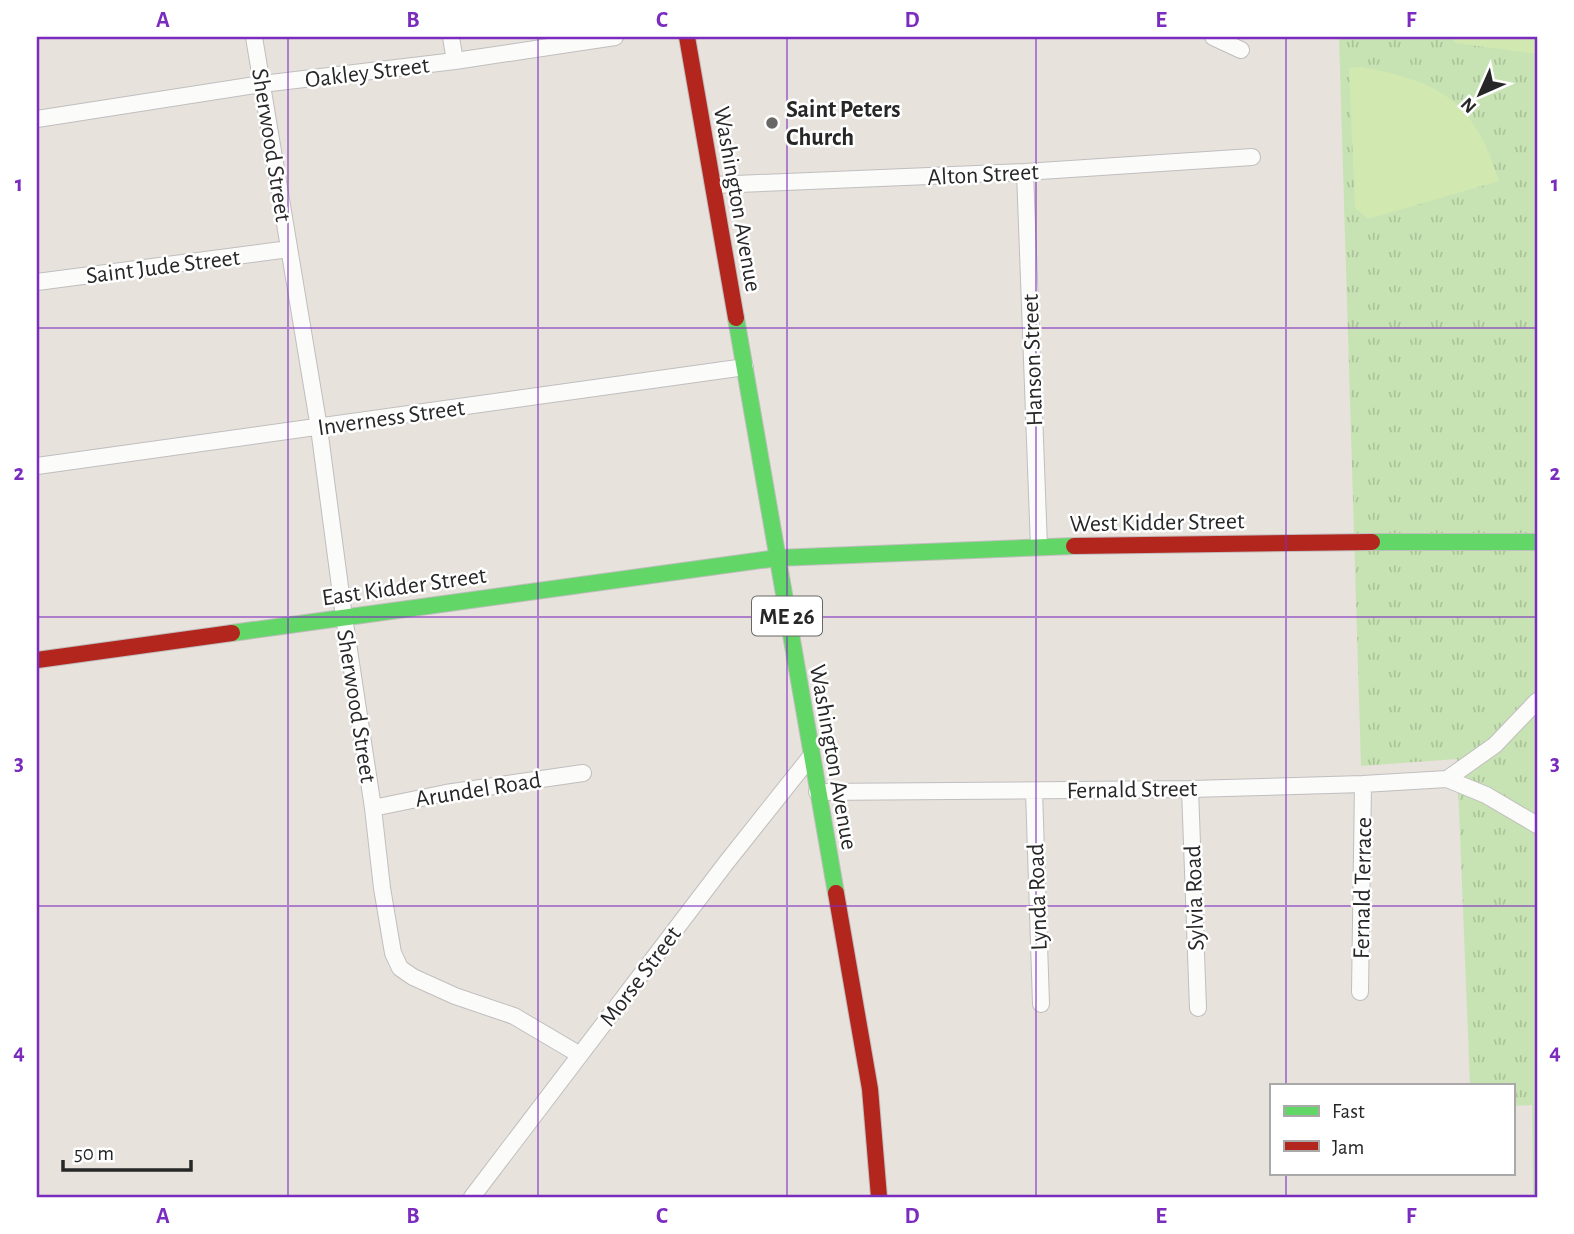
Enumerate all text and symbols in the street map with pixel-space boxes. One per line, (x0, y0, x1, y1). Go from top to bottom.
text: A (156, 9, 170, 32)
text: B (406, 9, 420, 32)
text: C (656, 9, 668, 32)
text: D (904, 9, 920, 32)
text: E (1155, 9, 1167, 32)
text: F (1406, 9, 1417, 32)
street label: Oakley Street (304, 53, 431, 93)
north arrow (1444, 60, 1514, 130)
street label: Sherwood Street (247, 67, 295, 224)
text: N (1458, 94, 1480, 116)
place label: Saint Peters Church (786, 98, 901, 150)
street label: Washington Avenue (709, 105, 765, 294)
marker: Saint Peters Church (764, 115, 780, 131)
street label: Alton Street (927, 160, 1040, 190)
text: 1 (15, 173, 23, 196)
text: 1 (1551, 173, 1559, 196)
street label: Saint Jude Street (85, 246, 242, 288)
street label: Hanson Street (1019, 293, 1047, 427)
street label: Inverness Street (316, 396, 467, 440)
text: 2 (14, 462, 25, 485)
text: 2 (1550, 462, 1561, 485)
street label: West Kidder Street (1069, 509, 1245, 537)
street label: East Kidder Street (320, 564, 488, 610)
road number: ME 26 (752, 596, 822, 636)
street label: Sherwood Street (332, 628, 380, 785)
street label: Washington Avenue (805, 663, 861, 852)
text: 3 (14, 752, 24, 775)
text: 3 (1550, 752, 1560, 775)
street label: Arundel Road (414, 768, 543, 812)
street label: Fernald Street (1066, 777, 1198, 803)
street label: Fernald Terrace (1350, 817, 1376, 959)
street label: Lynda Road (1024, 843, 1052, 951)
street label: Sylvia Road (1181, 845, 1209, 951)
street label: Morse Street (596, 922, 686, 1031)
text: 4 (13, 1041, 25, 1064)
text: 4 (1549, 1041, 1561, 1064)
legend (1270, 1084, 1514, 1174)
text: Fast (1332, 1101, 1365, 1122)
scale bar (63, 1129, 191, 1173)
text: Jam (1332, 1137, 1364, 1158)
text: 50 m (74, 1143, 114, 1164)
text: A (156, 1205, 170, 1228)
text: B (406, 1205, 420, 1228)
text: C (656, 1205, 668, 1228)
text: D (904, 1205, 920, 1228)
text: E (1155, 1205, 1167, 1228)
text: F (1406, 1205, 1417, 1228)

